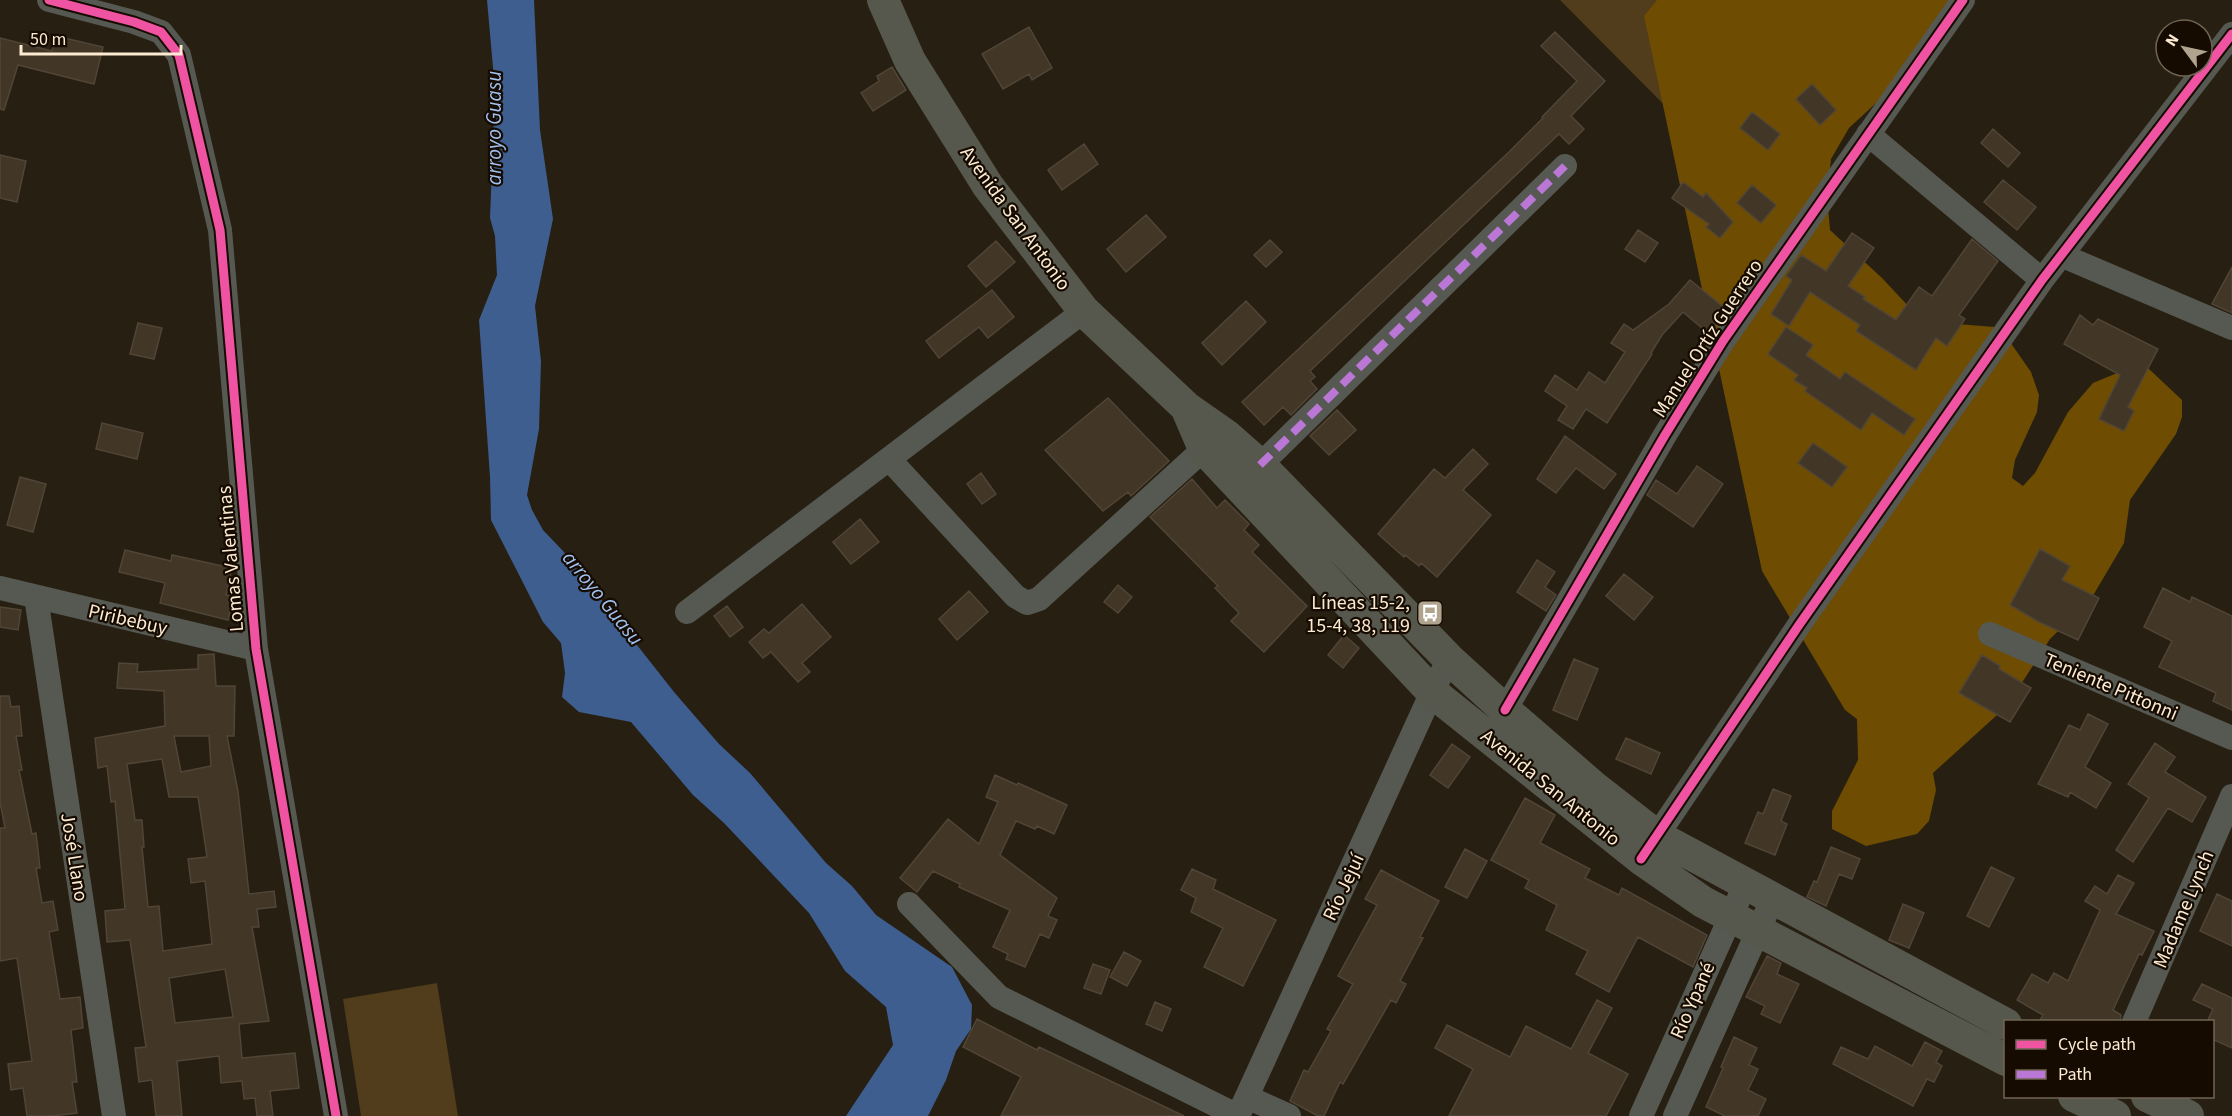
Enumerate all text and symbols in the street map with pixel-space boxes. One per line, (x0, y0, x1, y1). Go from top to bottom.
scale bar (21, 18, 182, 56)
north arrow (2154, 18, 2214, 78)
text: 50 m (30, 27, 66, 52)
text: N (2160, 30, 2184, 51)
water label: arroyo Guasu (479, 71, 509, 185)
street label: Avenida San Antonio (953, 141, 1077, 297)
street label: Manuel Ortíz Guerrero (1646, 254, 1770, 423)
street label: Lomas Valentinas (211, 485, 251, 633)
water label: arroyo Guasu (555, 544, 651, 652)
place label: Líneas 15-2, 15-4, 38, 119 (1306, 589, 1410, 640)
street label: Piribebuy (85, 597, 171, 643)
bus stop icon: Líneas 15-2, 15-4, 38, 119 (1415, 598, 1445, 628)
street label: Teniente Pittonni (2039, 646, 2182, 728)
street label: Avenida San Antonio (1475, 723, 1626, 853)
street label: José Llano (53, 811, 95, 903)
street label: Madame Lynch (2146, 846, 2221, 973)
street label: Río Jejuí (1316, 848, 1372, 926)
street label: Río Ypané (1664, 957, 1722, 1043)
legend (2004, 1020, 2214, 1098)
text: Cycle path (2058, 1032, 2136, 1057)
text: Path (2058, 1062, 2092, 1087)

